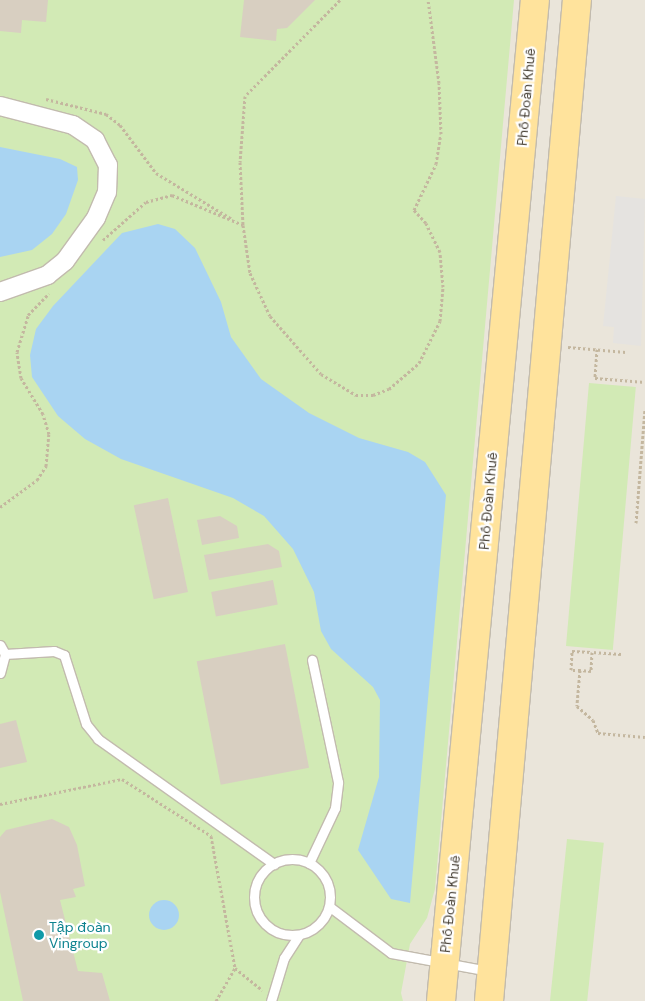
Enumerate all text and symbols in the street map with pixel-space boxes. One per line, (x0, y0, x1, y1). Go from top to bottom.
street label: Phố Đoàn Khuê (513, 47, 539, 147)
street label: Phố Đoàn Khuê (475, 451, 501, 551)
street label: Phố Đoàn Khuê (437, 854, 463, 954)
place label: Tập đoàn Vingroup (49, 919, 111, 952)
marker: Tập đoàn Vingroup (33, 929, 45, 941)

